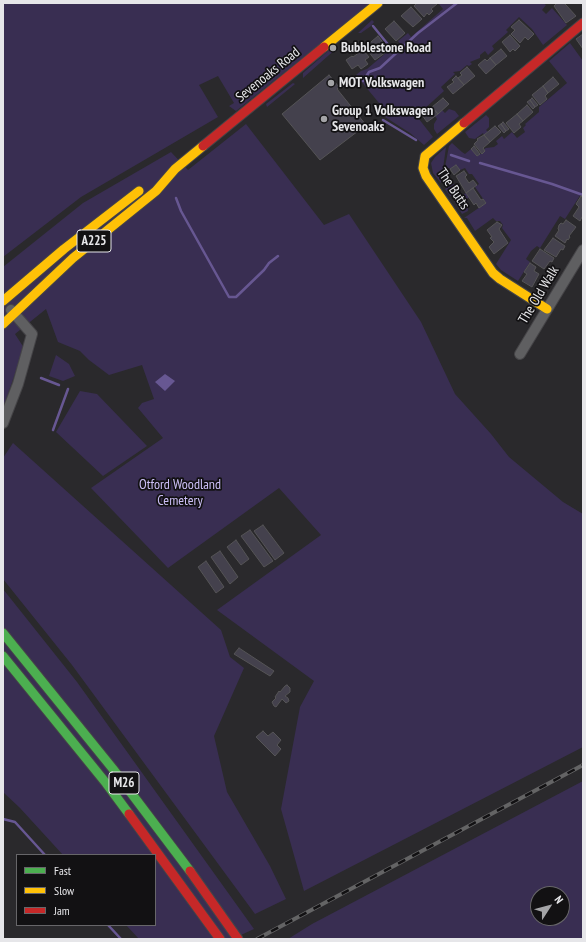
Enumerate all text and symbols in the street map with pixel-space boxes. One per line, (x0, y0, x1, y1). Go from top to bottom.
place label: Bubblestone Road (341, 40, 431, 56)
marker: Bubblestone Road (328, 43, 338, 53)
street label: Sevenoaks Road (233, 44, 303, 106)
place label: MOT Volkswagen (339, 75, 424, 91)
marker: MOT Volkswagen (326, 78, 336, 88)
place label: Group 1 Volkswagen Sevenoaks (332, 103, 433, 136)
marker: Group 1 Volkswagen Sevenoaks (319, 114, 329, 124)
street label: The Butts (433, 165, 473, 213)
road number: A225 (77, 230, 111, 252)
street label: The Old Walk (515, 263, 563, 327)
park label: Otford Woodland Cemetery (139, 477, 221, 510)
road number: M26 (109, 772, 139, 794)
legend (16, 854, 156, 926)
text: Fast (54, 863, 71, 878)
text: Slow (54, 883, 74, 898)
north arrow (530, 886, 570, 926)
text: N (551, 893, 566, 906)
text: Jam (54, 903, 70, 918)

